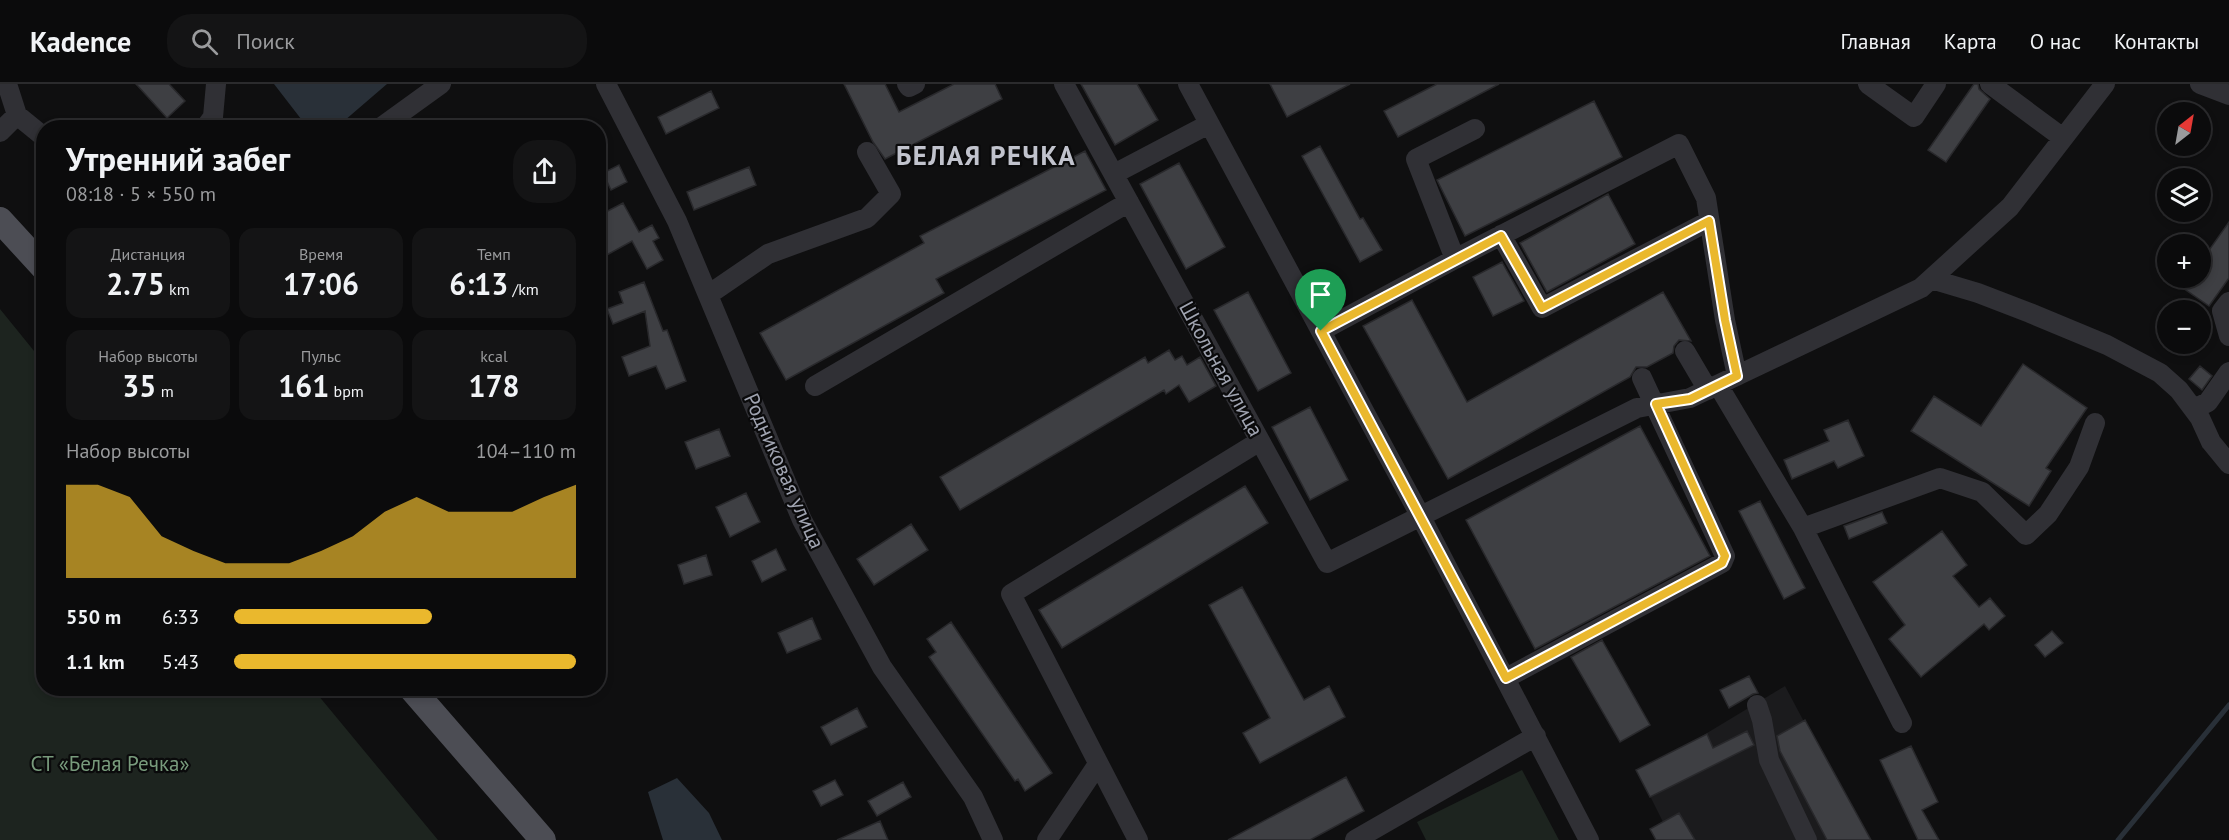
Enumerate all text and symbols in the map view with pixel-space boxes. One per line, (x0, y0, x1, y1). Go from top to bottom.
search box (167, 14, 587, 68)
text: Kadence (30, 23, 131, 60)
icon: search (188, 25, 221, 58)
text: Поиск (236, 27, 295, 55)
text: Главная (1840, 28, 1911, 55)
text: Карта (1944, 28, 1997, 55)
text: О нас (2030, 28, 2081, 55)
text: Контакты (2114, 28, 2199, 55)
north arrow (2157, 102, 2211, 156)
map controls (2157, 102, 2211, 354)
text: Утренний забег (66, 137, 290, 180)
district label: БЕЛАЯ РЕЧКА (896, 138, 1076, 172)
button: share (513, 140, 576, 203)
button: layers (2157, 168, 2211, 222)
text: 08:18 · 5 × 550 m (66, 181, 216, 207)
button: + (2157, 234, 2211, 288)
text: Дистанция (111, 244, 185, 264)
text: Время (299, 244, 343, 264)
text: Темп (477, 244, 511, 264)
text: 2.75 (106, 264, 165, 303)
text: 17:06 (283, 264, 359, 303)
text: 6:13 (449, 264, 508, 303)
pin (1295, 269, 1346, 331)
icon: arrive (1304, 278, 1337, 311)
text: km (165, 279, 190, 299)
text: /km (508, 279, 539, 299)
street label: Школьная улица (1173, 296, 1270, 441)
button: − (2157, 300, 2211, 354)
text: Набор высоты (98, 346, 198, 366)
text: Пульс (301, 346, 341, 366)
text: kcal (480, 346, 508, 366)
text: 35 (122, 366, 156, 405)
text: 161 (278, 366, 329, 405)
text: 178 (468, 366, 520, 405)
text: m (156, 381, 174, 401)
text: bpm (329, 381, 364, 401)
street label: Родниковая улица (738, 389, 831, 553)
text: Набор высоты (66, 438, 190, 464)
text: 104–110 m (476, 438, 576, 464)
text: 550 m (66, 604, 121, 630)
text: 6:33 (162, 604, 199, 630)
text: 1.1 km (66, 649, 125, 675)
text: 5:43 (162, 649, 199, 675)
park label: СТ «Белая Речка» (31, 750, 189, 777)

